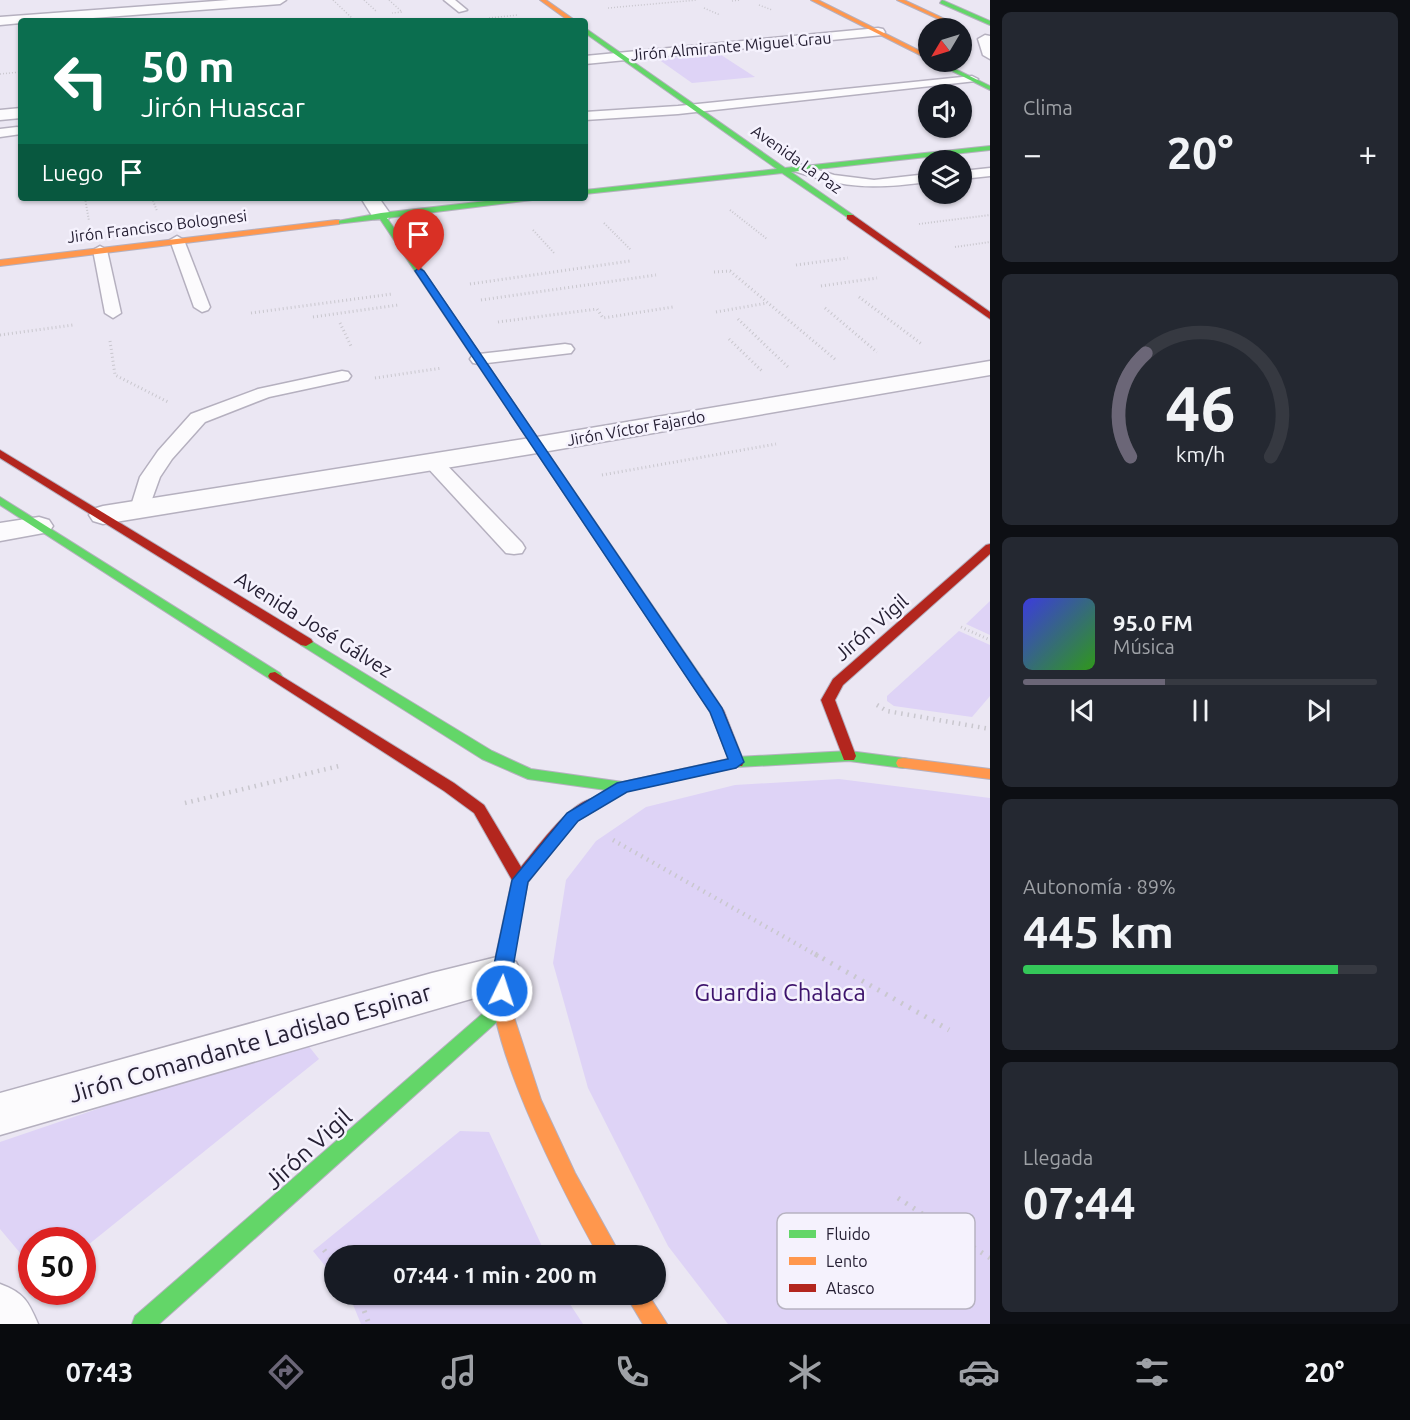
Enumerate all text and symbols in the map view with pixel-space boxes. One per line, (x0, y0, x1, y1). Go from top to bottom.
north arrow (918, 18, 972, 72)
map controls (918, 18, 972, 204)
street label: Jirón Almirante Miguel Grau (630, 28, 832, 64)
icon: left (42, 42, 120, 120)
text: 50 m (141, 43, 235, 90)
button: sound (918, 84, 972, 138)
text: Jirón Huascar (141, 92, 305, 122)
text: Clima (1023, 96, 1073, 119)
street label: Avenida La Paz (748, 121, 846, 197)
text: 20° (1167, 127, 1233, 178)
text: − (1023, 135, 1042, 172)
text: + (1358, 135, 1377, 172)
button: layers (918, 150, 972, 204)
icon: arrive (115, 156, 148, 189)
text: Luego (42, 160, 103, 185)
street label: Jirón Francisco Bolognesi (66, 206, 248, 246)
pin (393, 209, 444, 271)
icon: arrive (402, 218, 435, 251)
text: 46 (1165, 373, 1235, 443)
street label: Jirón Víctor Fajardo (565, 407, 707, 449)
text: km/h (1175, 442, 1225, 466)
street label: Avenida José Gálvez (231, 566, 397, 682)
street label: Jirón Vigil (830, 589, 912, 665)
text: 95.0 FM (1113, 610, 1193, 635)
text: Música (1113, 635, 1175, 658)
icon: previous (1066, 694, 1099, 727)
icon: pause (1184, 694, 1217, 727)
icon: next (1302, 694, 1335, 727)
text: Autonomía · 89% (1023, 875, 1176, 898)
text: 445 km (1023, 906, 1174, 957)
position arrow (470, 959, 534, 1023)
street label: Jirón Comandante Ladislao Espinar (66, 978, 434, 1108)
park label: Guardia Chalaca (694, 979, 866, 1006)
street label: Jirón Vigil (259, 1103, 357, 1195)
text: Llegada (1023, 1146, 1093, 1169)
text: 07:44 (1023, 1177, 1136, 1228)
legend (777, 1213, 975, 1309)
text: Fluido (826, 1225, 870, 1243)
speed limit sign: 50 (18, 1227, 96, 1305)
text: Lento (826, 1252, 868, 1270)
text: 07:44 · 1 min · 200 m (393, 1262, 597, 1287)
text: Atasco (826, 1279, 875, 1297)
icon: directions (265, 1351, 307, 1393)
icon: music (438, 1351, 480, 1393)
icon: phone (611, 1351, 653, 1393)
icon: climate (784, 1351, 826, 1393)
icon: car (958, 1351, 1000, 1393)
icon: filters (1131, 1351, 1173, 1393)
text: 07:43 (66, 1357, 133, 1387)
text: 20° (1304, 1357, 1344, 1387)

